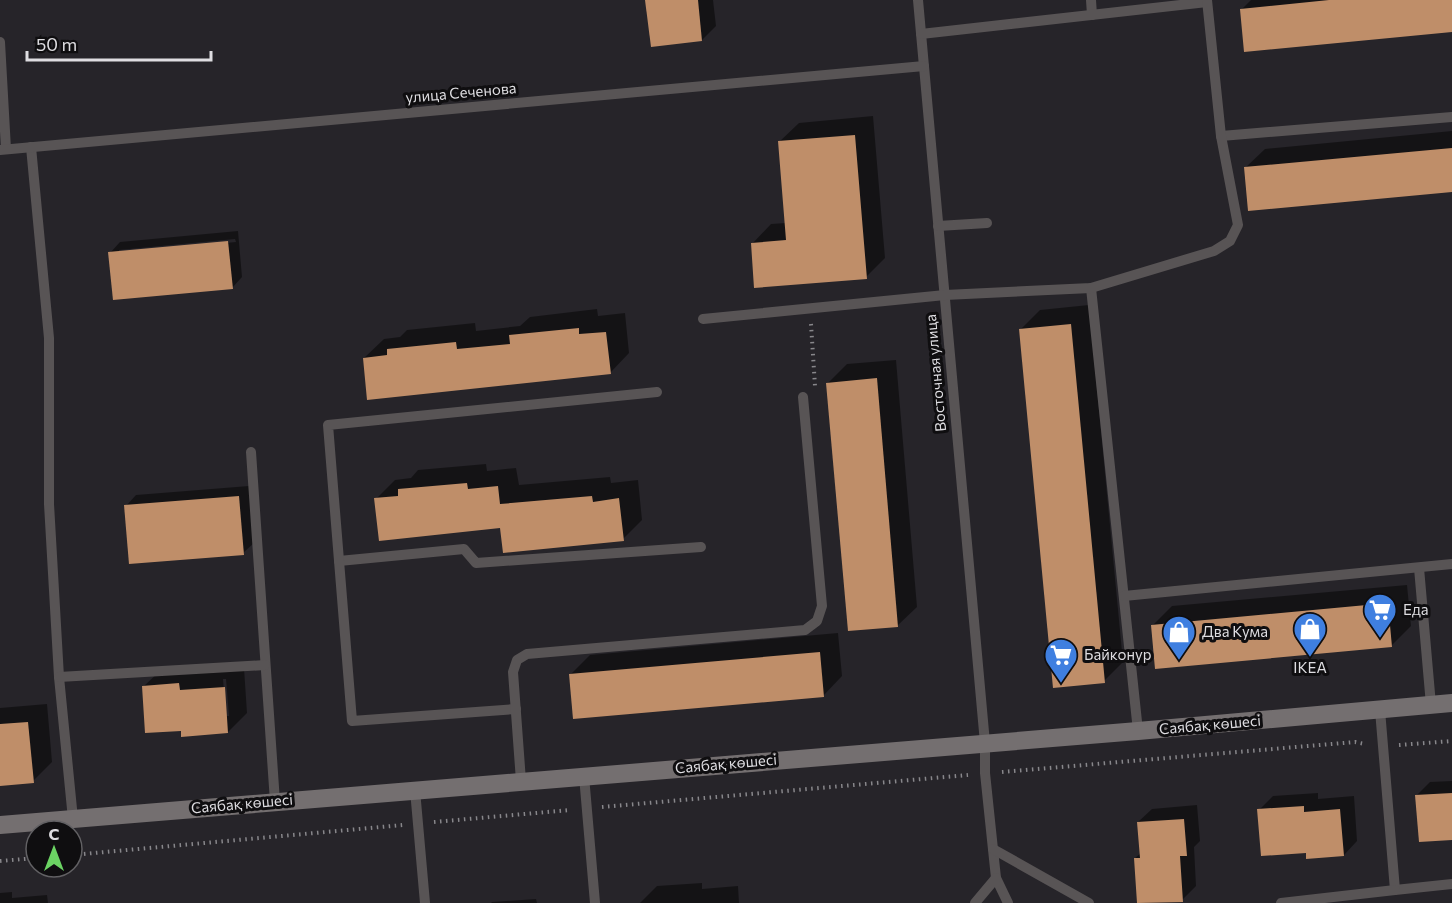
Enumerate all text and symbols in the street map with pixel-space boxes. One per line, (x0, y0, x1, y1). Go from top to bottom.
scale bar (27, 24, 212, 62)
text: 50 m (36, 33, 77, 55)
street label: улица Сеченова (405, 78, 517, 106)
street label: Восточная улица (921, 313, 949, 433)
supermarket icon: Еда (1362, 592, 1398, 639)
place label: Еда (1403, 600, 1428, 618)
shop icon: IKEA (1292, 611, 1328, 658)
shop icon: Два Кума (1161, 614, 1197, 661)
place label: Два Кума (1202, 622, 1268, 640)
supermarket icon: Байконур (1043, 637, 1079, 684)
place label: Байконур (1084, 645, 1152, 663)
place label: IKEA (1293, 658, 1327, 676)
street label: Саябақ көшесі (1158, 711, 1262, 737)
street label: Саябақ көшесі (674, 750, 778, 776)
street label: Саябақ көшесі (190, 790, 294, 816)
north arrow (24, 819, 84, 879)
text: С (49, 824, 60, 843)

